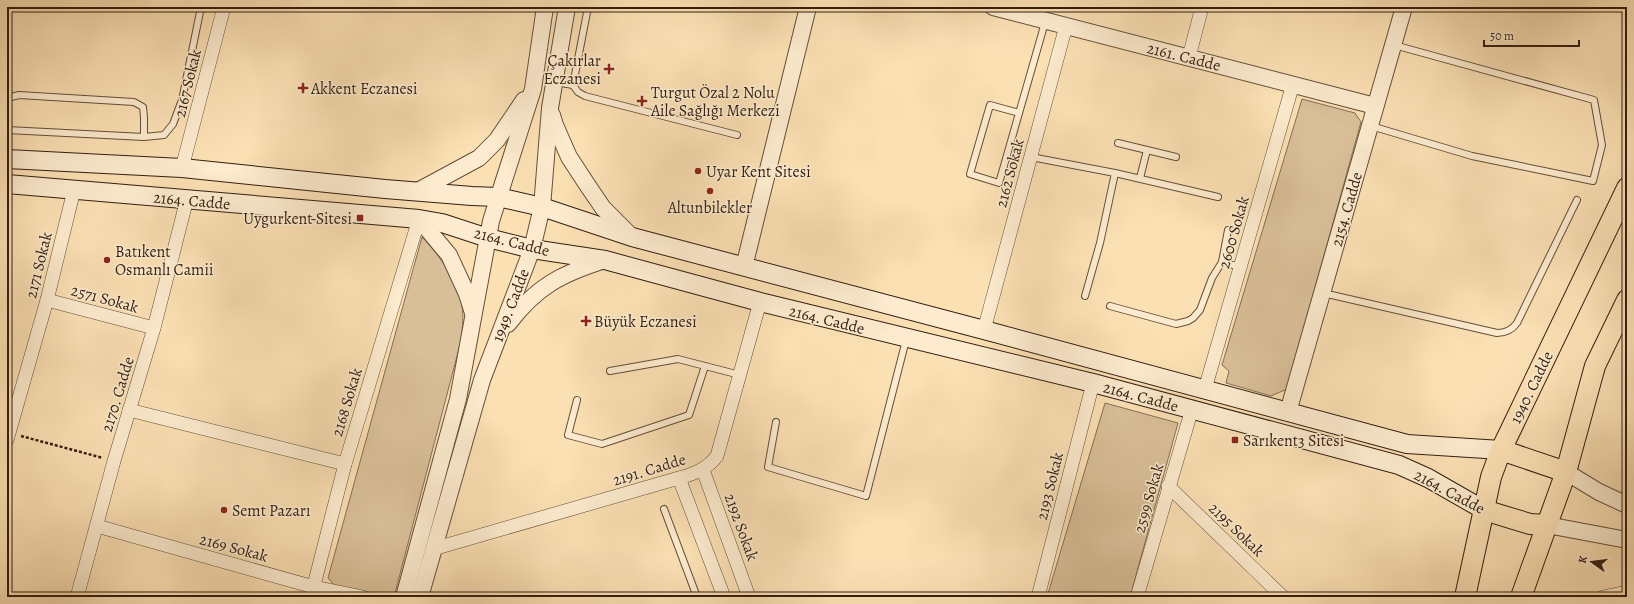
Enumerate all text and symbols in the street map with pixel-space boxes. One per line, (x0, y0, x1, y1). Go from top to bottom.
scale bar (1484, 22, 1579, 48)
text: 50 m (1490, 28, 1514, 44)
street label: 2161. Cadde (1144, 37, 1223, 77)
street label: 2167 Sokak (169, 47, 207, 120)
place label: Çakırlar Eczanesi (543, 50, 601, 90)
marker: Çakırlar Eczanesi (604, 64, 614, 74)
place label: Akkent Eczanesi (310, 78, 418, 100)
place label: Turgut Özal 2 Nolu Aile Sağlığı Merkezi (650, 82, 780, 122)
marker: Akkent Eczanesi (298, 83, 308, 93)
marker: Turgut Özal 2 Nolu Aile Sağlığı Merkezi (636, 95, 648, 107)
street label: 2162 Sokak (990, 136, 1030, 210)
place label: Uyar Kent Sitesi (706, 161, 811, 183)
marker: Uyar Kent Sitesi (693, 166, 703, 176)
street label: 2154. Cadde (1326, 169, 1368, 249)
marker: Altunbilekler (705, 186, 715, 196)
street label: 2164. Cadde (152, 187, 231, 215)
street label: 2600 Sokak (1213, 193, 1255, 271)
place label: Altunbilekler (667, 197, 752, 219)
place label: Uygurkent Sitesi (243, 208, 352, 230)
marker: Uygurkent Sitesi (355, 213, 365, 223)
street label: 2164. Cadde (472, 222, 552, 262)
street label: 2171 Sokak (20, 230, 58, 301)
place label: Batıkent Osmanlı Camii (115, 241, 213, 281)
marker: Batıkent Osmanlı Camii (102, 255, 112, 265)
street label: 1949. Cadde (487, 266, 535, 345)
street label: 2571 Sokak (69, 279, 141, 319)
street label: 2164. Cadde (787, 300, 867, 340)
place label: Büyük Eczanesi (594, 311, 697, 333)
marker: Büyük Eczanesi (581, 316, 591, 326)
street label: 1940. Cadde (1505, 348, 1559, 427)
street label: 2170. Cadde (96, 354, 140, 435)
street label: 2168 Sokak (326, 365, 368, 439)
street label: 2164. Cadde (1101, 376, 1181, 418)
place label: Sarıkent3 Sitesi (1243, 430, 1344, 452)
marker: Sarıkent3 Sitesi (1230, 435, 1240, 445)
street label: 2191. Cadde (610, 448, 689, 491)
street label: 2193 Sokak (1031, 450, 1069, 523)
street label: 2599 Sokak (1129, 461, 1169, 536)
street label: 2164. Cadde (1410, 464, 1489, 520)
street label: 2192 Sokak (719, 491, 763, 564)
street label: 2195 Sokak (1204, 498, 1269, 562)
place label: Semt Pazarı (232, 500, 311, 522)
marker: Semt Pazarı (219, 505, 229, 515)
street label: 2169 Sokak (197, 528, 270, 568)
north arrow (1572, 542, 1612, 582)
text: K (1575, 554, 1591, 565)

